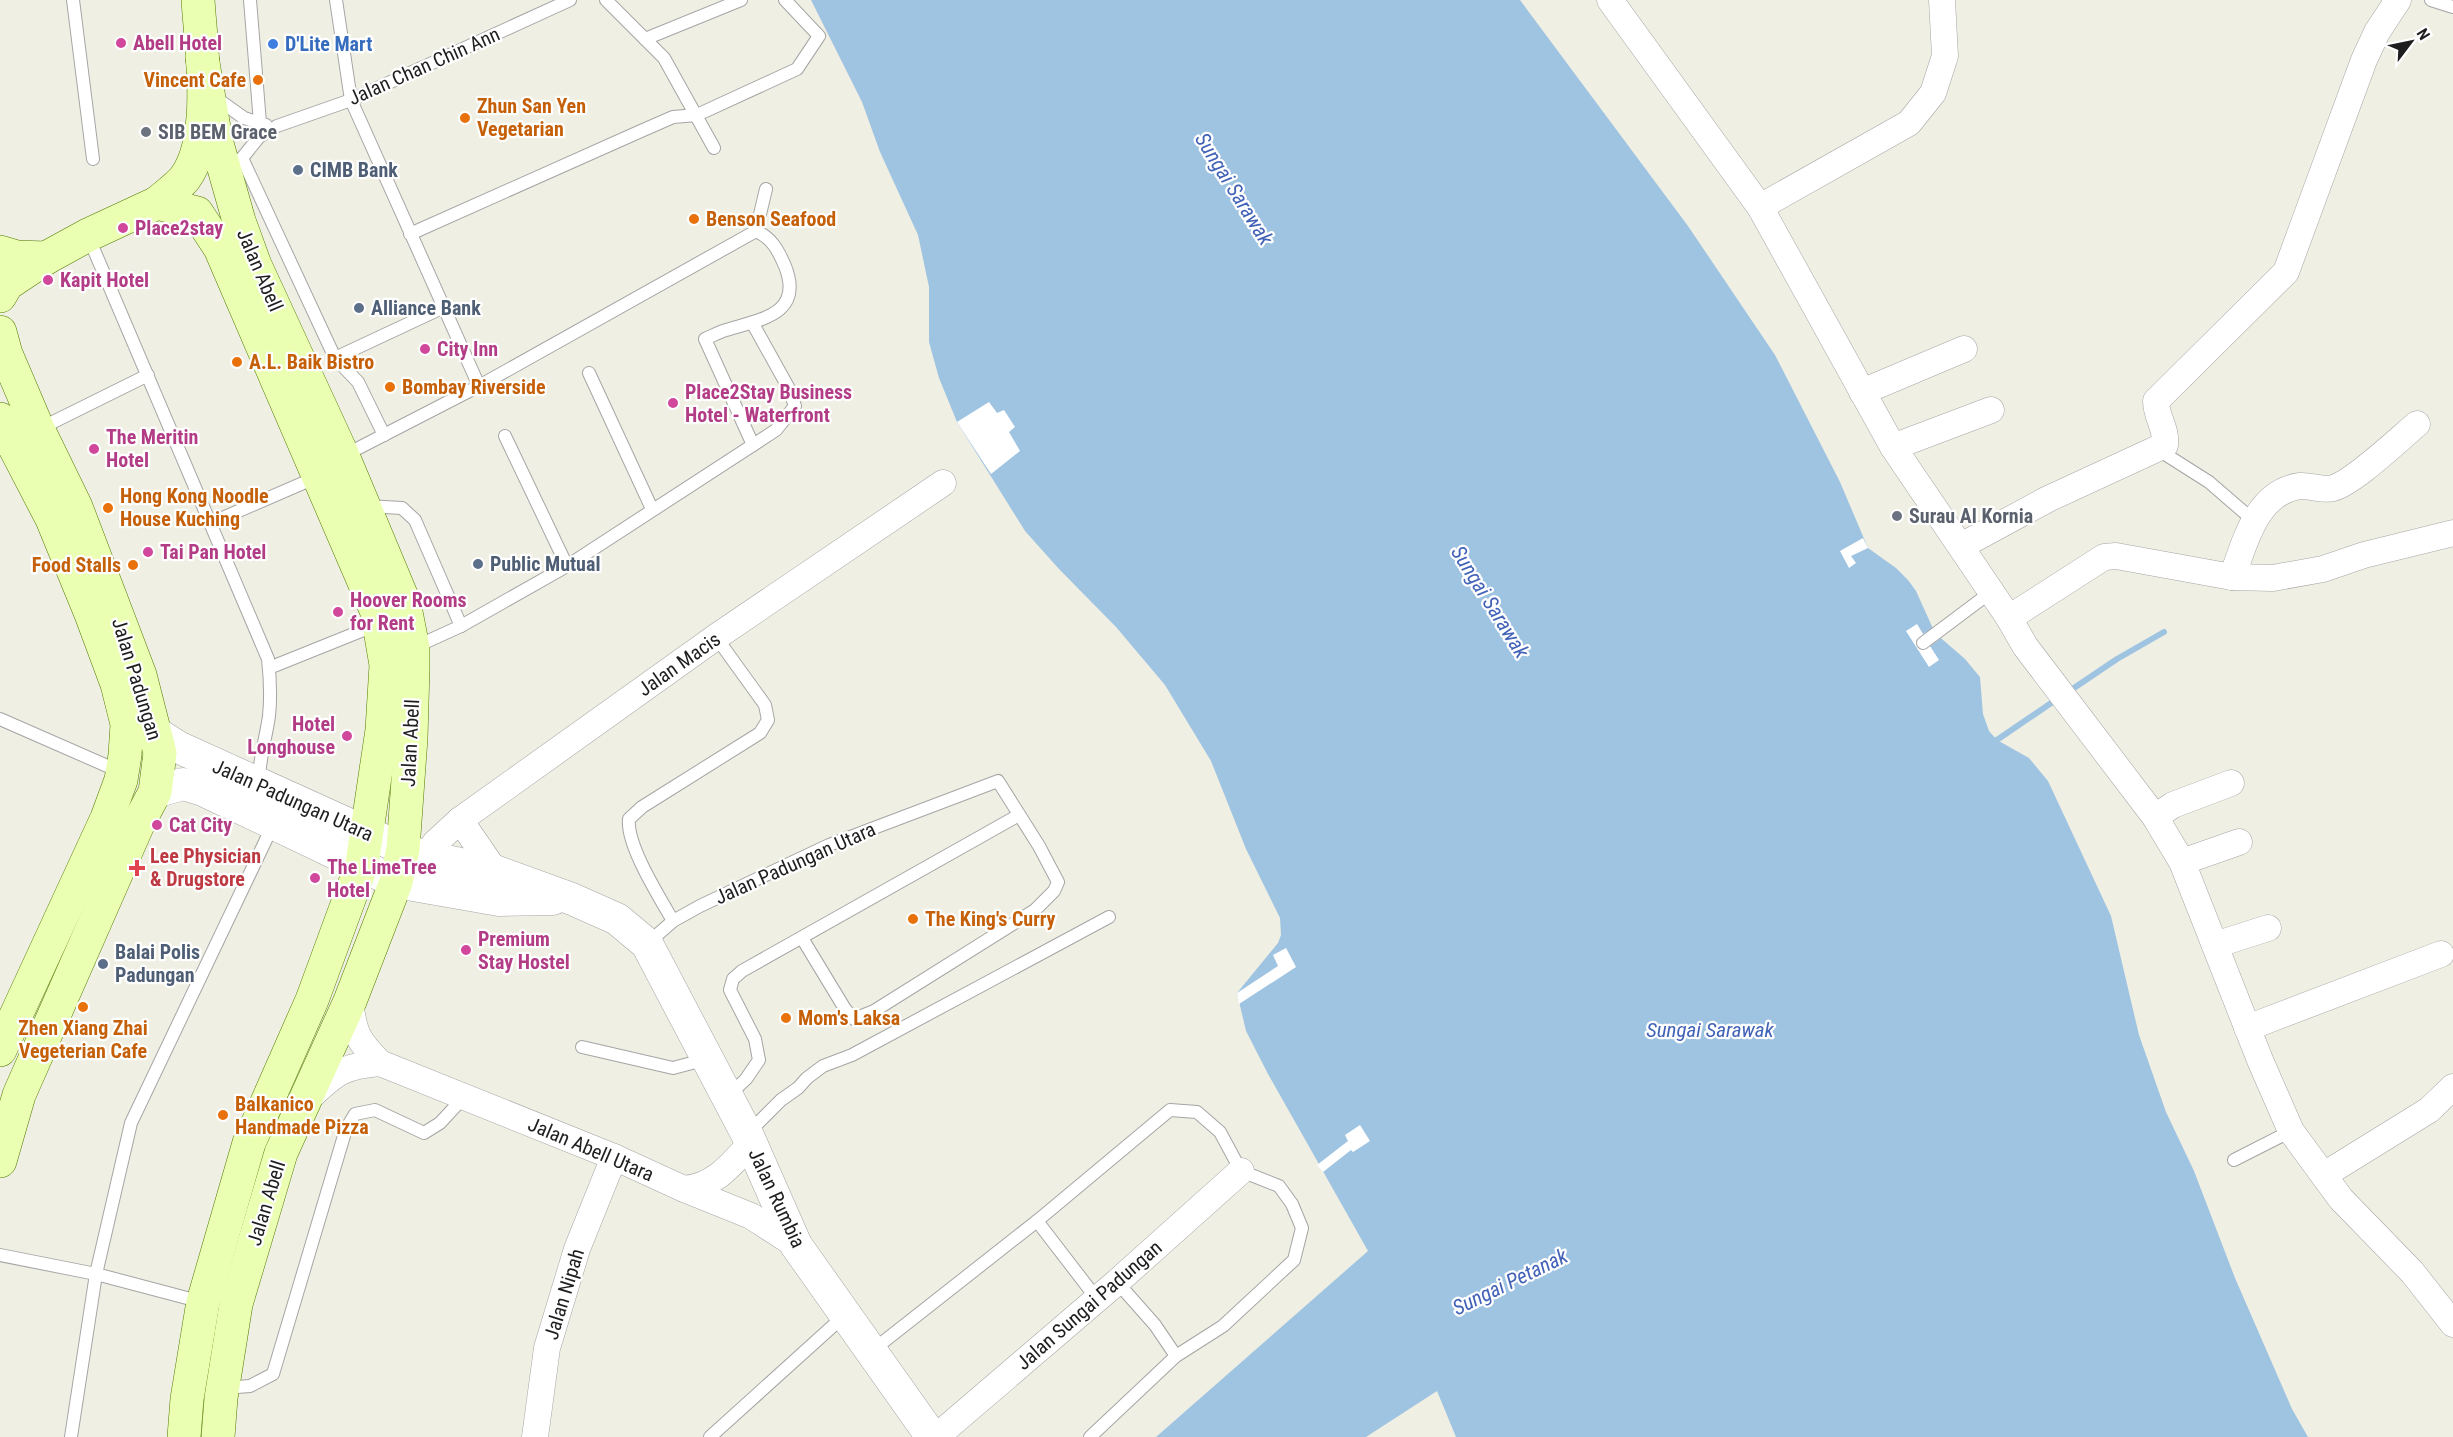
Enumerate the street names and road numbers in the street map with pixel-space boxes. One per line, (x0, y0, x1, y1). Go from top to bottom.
street label: Jalan Chan Chin Ann (345, 22, 503, 110)
street label: Jalan Abell (232, 225, 288, 315)
street label: Jalan Padungan (107, 615, 167, 743)
street label: Jalan Macis (633, 627, 725, 701)
street label: Jalan Abell (396, 699, 424, 787)
street label: Jalan Padungan Utara (209, 754, 377, 846)
street label: Jalan Padungan Utara (711, 817, 879, 909)
street label: Jalan Abell Utara (525, 1112, 657, 1186)
street label: Jalan Rumbia (743, 1144, 811, 1252)
street label: Jalan Abell (242, 1158, 290, 1248)
street label: Jalan Sungai Padungan (1011, 1235, 1167, 1375)
street label: Jalan Nipah (539, 1246, 589, 1342)

